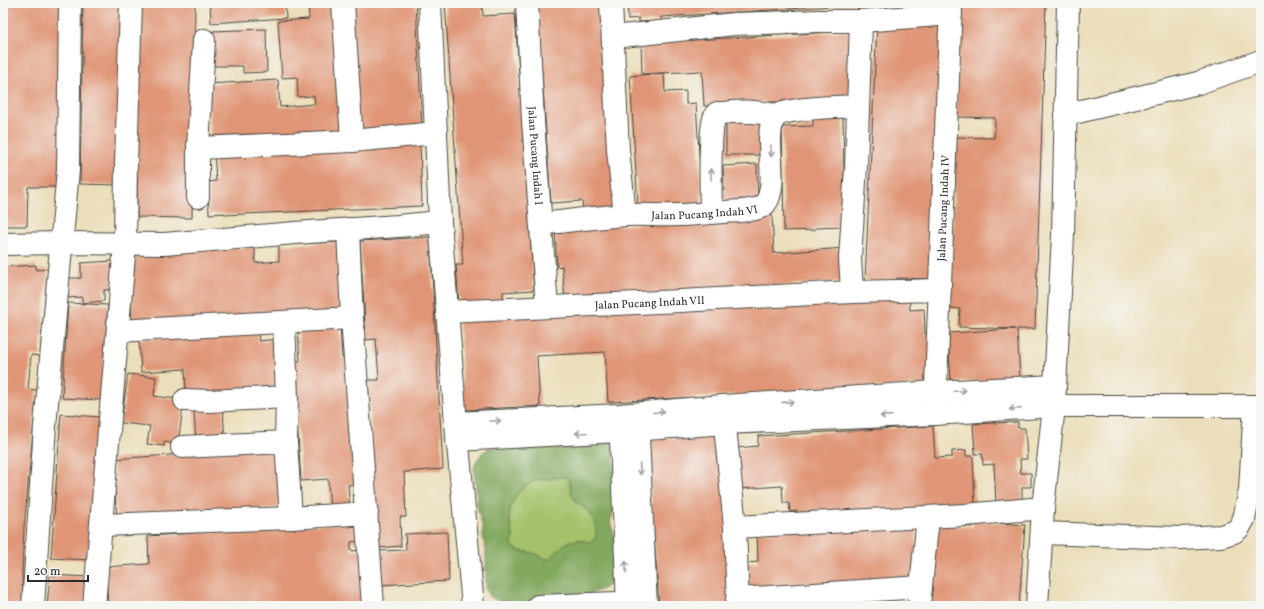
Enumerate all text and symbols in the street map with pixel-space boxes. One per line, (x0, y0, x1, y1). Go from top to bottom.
street label: Jalan Pucang Indah I (523, 106, 545, 206)
one-way arrow (767, 144, 774, 157)
street label: Jalan Pucang Indah IV (935, 154, 954, 262)
one-way arrow (707, 168, 715, 181)
street label: Jalan Pucang Indah VI (651, 203, 760, 224)
street label: Jalan Pucang Indah VII (595, 294, 705, 314)
one-way arrow (953, 388, 966, 395)
one-way arrow (781, 398, 794, 405)
one-way arrow (1009, 405, 1022, 412)
one-way arrow (652, 408, 665, 416)
one-way arrow (880, 413, 893, 420)
one-way arrow (488, 418, 501, 425)
one-way arrow (575, 429, 588, 437)
one-way arrow (636, 462, 643, 475)
scale bar (28, 557, 88, 583)
one-way arrow (623, 561, 630, 574)
text: 20 m (34, 564, 61, 580)

